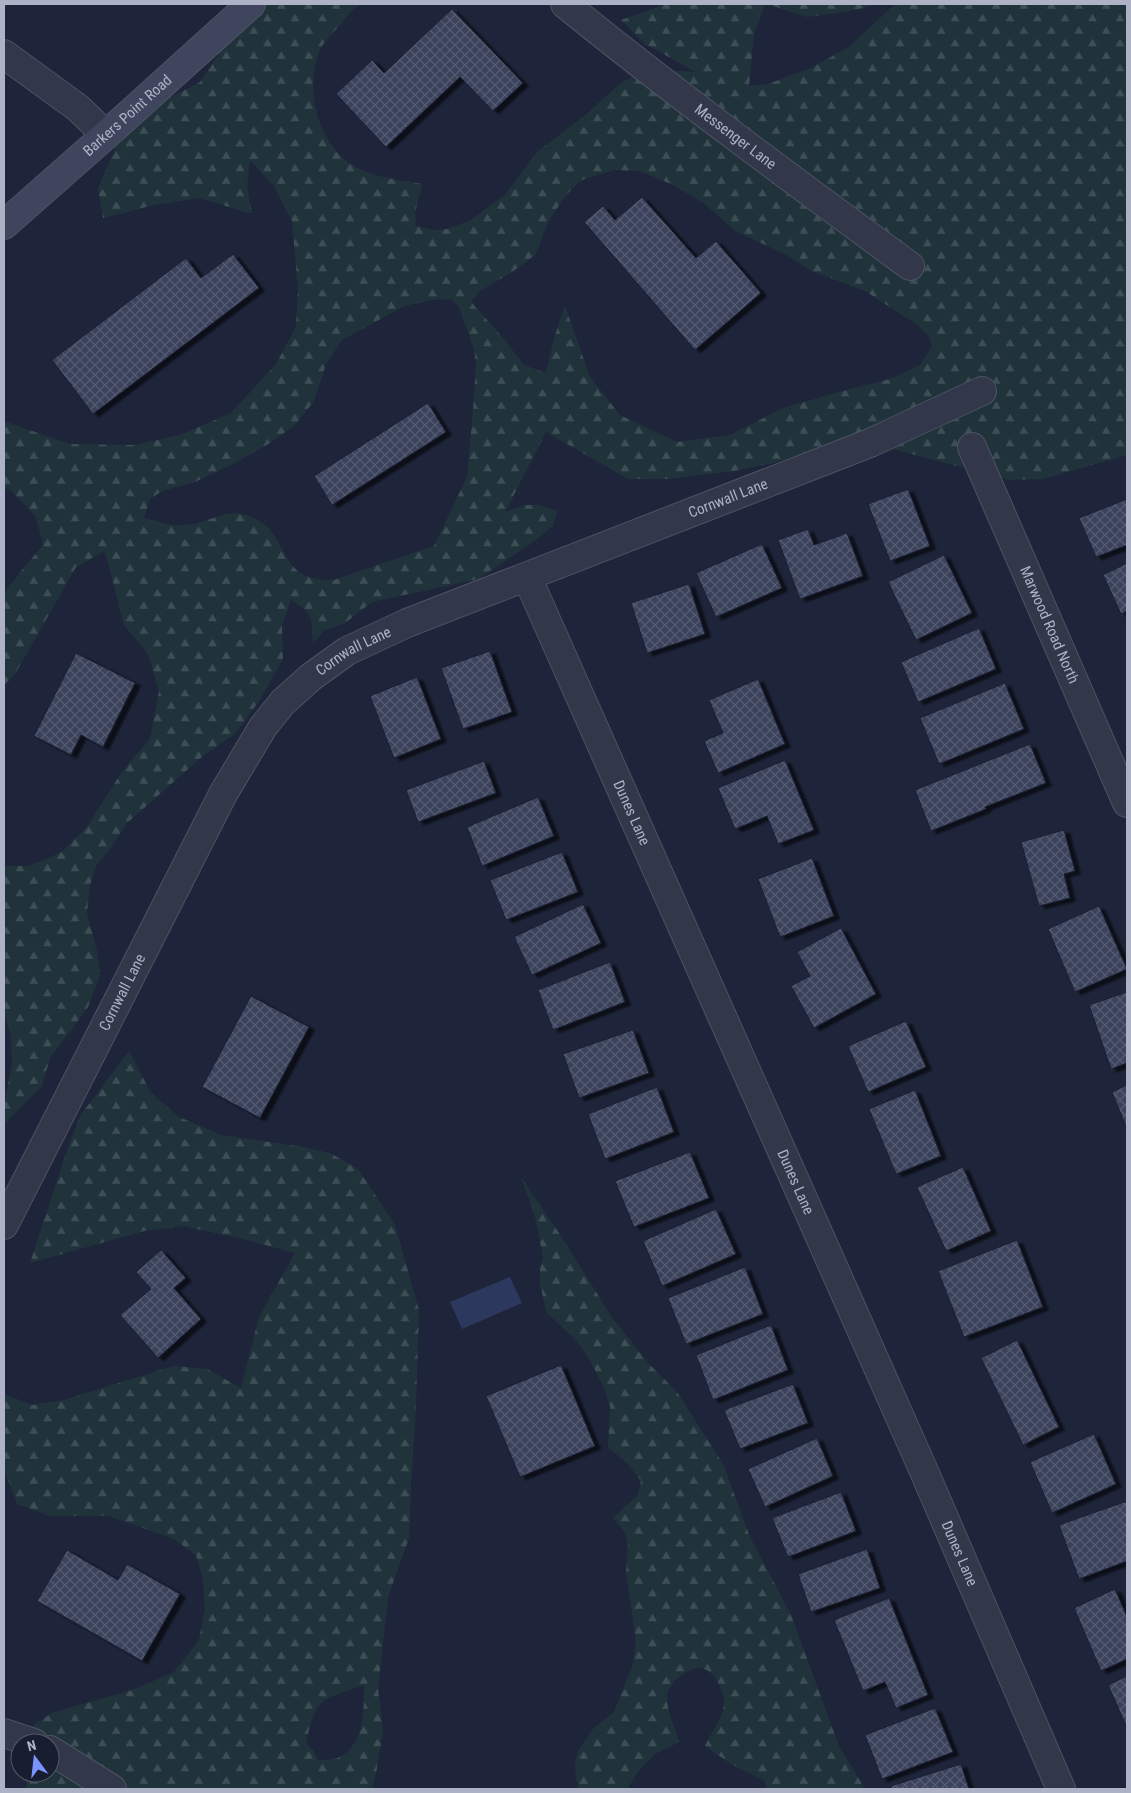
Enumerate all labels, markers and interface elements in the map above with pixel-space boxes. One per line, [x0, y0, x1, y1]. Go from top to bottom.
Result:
street label: Barkers Point Road [79, 71, 175, 160]
street label: Messenger Lane [691, 100, 780, 173]
street label: Cornwall Lane [686, 475, 770, 522]
street label: Marwood Road North [1016, 564, 1083, 686]
street label: Cornwall Lane [312, 623, 394, 680]
street label: Dunes Lane [609, 778, 654, 848]
street label: Cornwall Lane [95, 951, 149, 1034]
street label: Dunes Lane [773, 1147, 818, 1217]
street label: Dunes Lane [938, 1518, 981, 1589]
north arrow [10, 1733, 60, 1783]
text: N [25, 1737, 38, 1754]

